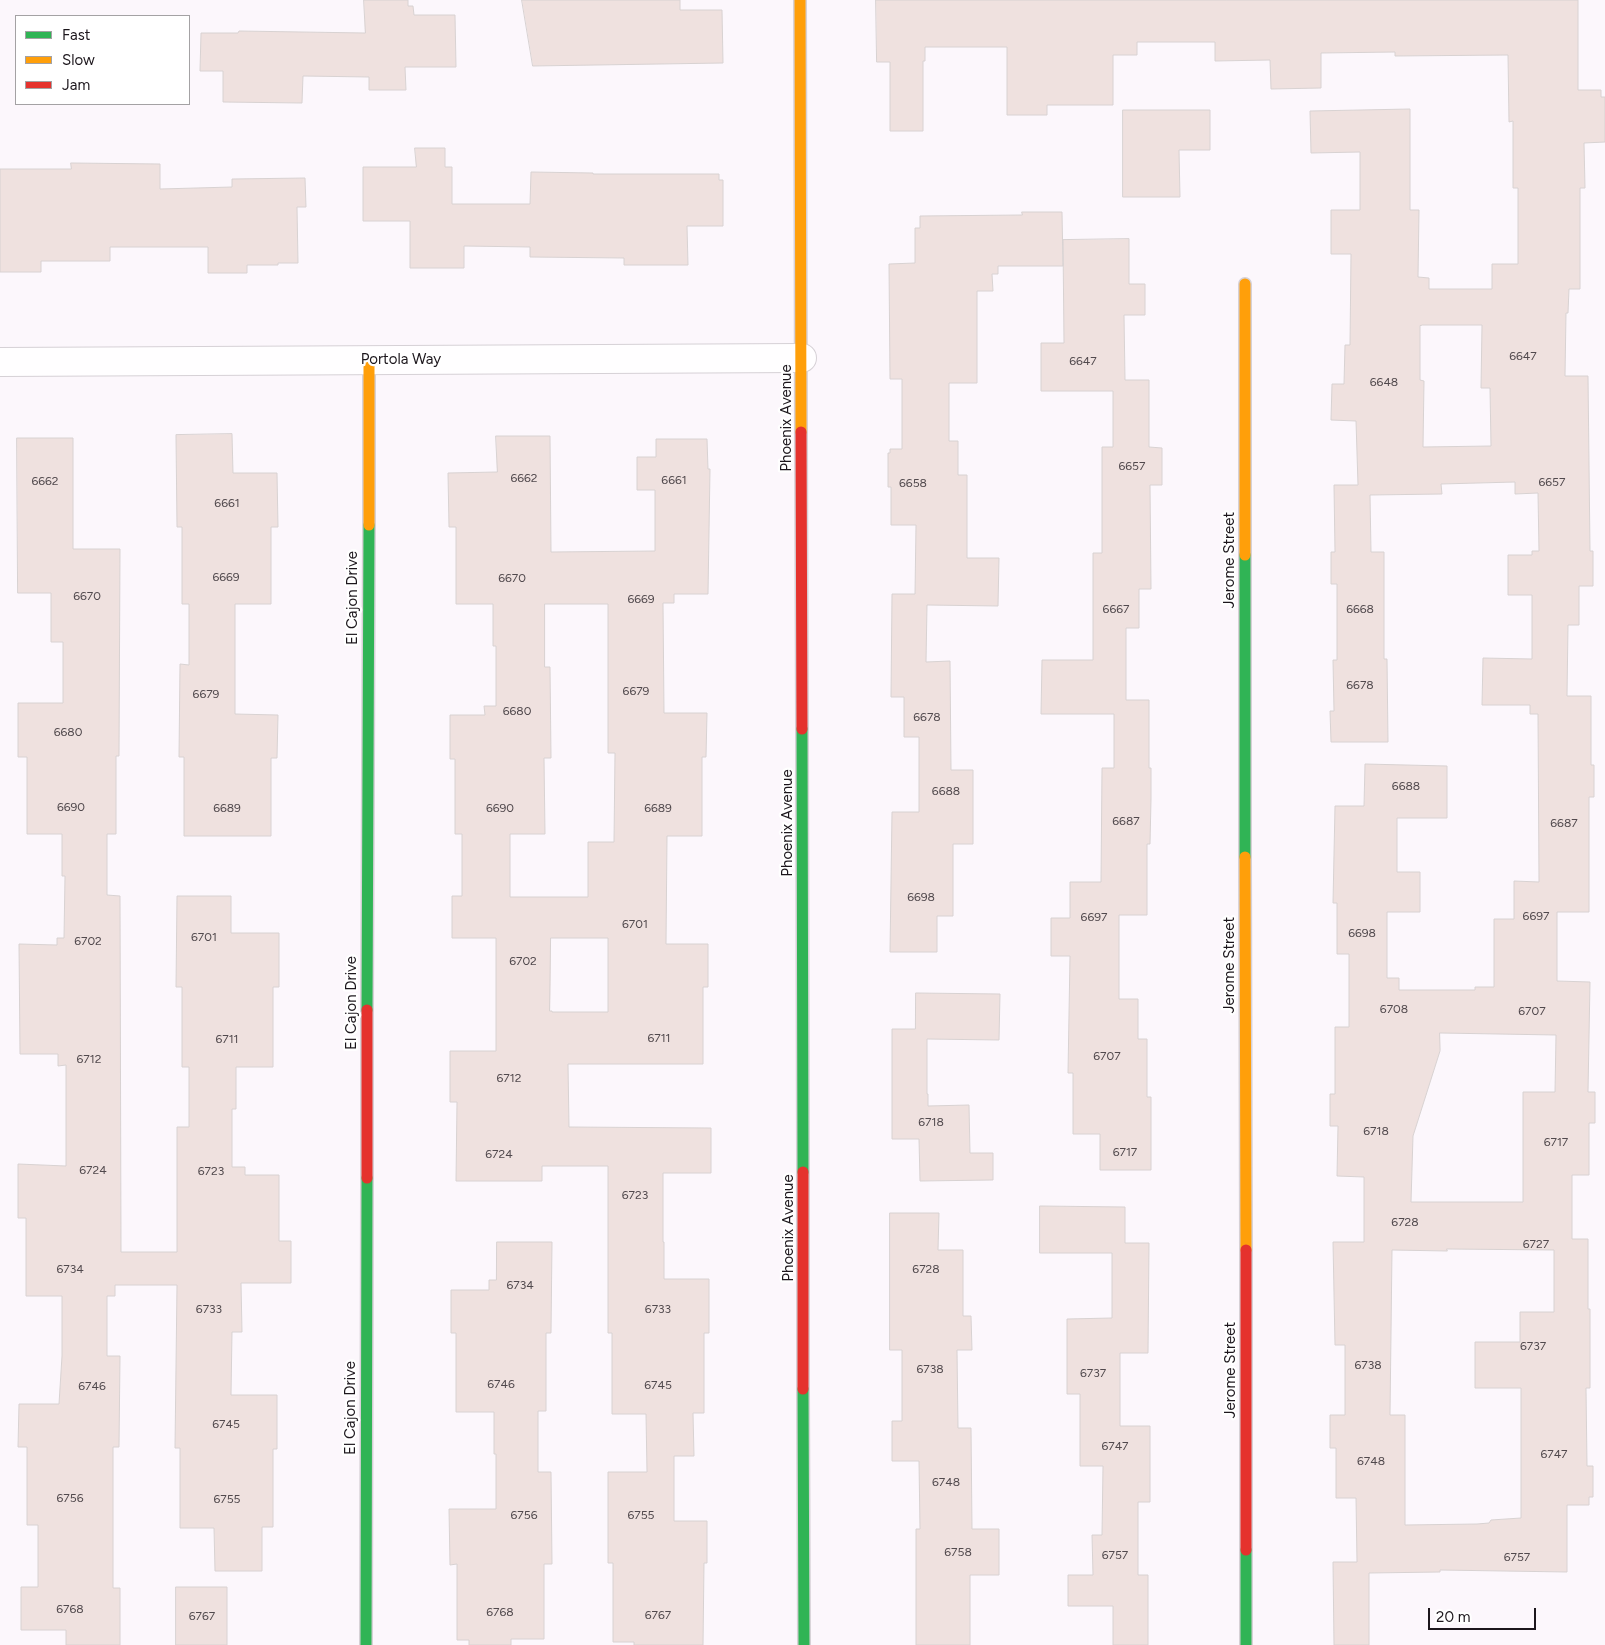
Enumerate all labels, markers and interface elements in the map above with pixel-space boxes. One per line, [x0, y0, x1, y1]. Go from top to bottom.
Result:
legend [15, 15, 190, 105]
text: Fast [62, 26, 90, 44]
text: Slow [62, 51, 95, 69]
text: Jam [62, 76, 90, 94]
house number: 6647 [1509, 349, 1537, 363]
street label: Portola Way [361, 351, 441, 369]
house number: 6647 [1069, 354, 1097, 368]
street label: Phoenix Avenue [778, 364, 796, 472]
house number: 6648 [1370, 375, 1398, 389]
house number: 6657 [1119, 459, 1145, 473]
house number: 6662 [510, 471, 538, 485]
house number: 6661 [661, 473, 687, 487]
house number: 6662 [31, 474, 59, 488]
house number: 6657 [1539, 475, 1565, 489]
house number: 6658 [899, 476, 927, 490]
house number: 6661 [214, 496, 240, 510]
street label: Jerome Street [1221, 512, 1239, 608]
street label: El Cajon Drive [344, 551, 362, 645]
house number: 6669 [212, 570, 240, 584]
house number: 6670 [498, 571, 526, 585]
house number: 6670 [73, 589, 101, 603]
house number: 6669 [627, 592, 655, 606]
house number: 6667 [1103, 602, 1129, 616]
house number: 6668 [1346, 602, 1374, 616]
house number: 6678 [1346, 678, 1374, 692]
house number: 6679 [623, 684, 649, 698]
house number: 6679 [193, 687, 219, 701]
house number: 6680 [503, 704, 531, 718]
house number: 6678 [913, 710, 941, 724]
house number: 6680 [54, 725, 82, 739]
street label: Phoenix Avenue [779, 769, 797, 877]
house number: 6688 [1392, 779, 1420, 793]
house number: 6688 [932, 784, 960, 798]
house number: 6690 [57, 800, 85, 814]
house number: 6689 [213, 801, 241, 815]
house number: 6690 [486, 801, 514, 815]
house number: 6689 [644, 801, 672, 815]
house number: 6687 [1112, 814, 1140, 828]
house number: 6687 [1550, 816, 1578, 830]
house number: 6698 [907, 890, 935, 904]
house number: 6697 [1523, 909, 1549, 923]
house number: 6697 [1081, 910, 1107, 924]
house number: 6701 [622, 917, 648, 931]
street label: Jerome Street [1221, 917, 1239, 1013]
house number: 6698 [1348, 926, 1376, 940]
house number: 6701 [191, 930, 217, 944]
house number: 6702 [74, 934, 102, 948]
house number: 6702 [509, 954, 537, 968]
street label: El Cajon Drive [343, 956, 361, 1050]
house number: 6708 [1380, 1002, 1408, 1016]
house number: 6707 [1518, 1004, 1546, 1018]
house number: 6711 [647, 1031, 671, 1045]
house number: 6711 [215, 1032, 239, 1046]
house number: 6707 [1093, 1049, 1121, 1063]
house number: 6712 [77, 1052, 101, 1066]
house number: 6712 [497, 1071, 521, 1085]
house number: 6718 [918, 1115, 944, 1129]
house number: 6718 [1363, 1124, 1389, 1138]
house number: 6717 [1544, 1135, 1568, 1149]
house number: 6717 [1113, 1145, 1137, 1159]
house number: 6724 [485, 1147, 513, 1161]
house number: 6724 [79, 1163, 107, 1177]
house number: 6723 [198, 1164, 224, 1178]
street label: Phoenix Avenue [780, 1174, 798, 1282]
house number: 6723 [622, 1188, 648, 1202]
house number: 6728 [1391, 1215, 1419, 1229]
house number: 6727 [1523, 1237, 1549, 1251]
house number: 6734 [56, 1262, 84, 1276]
house number: 6728 [912, 1262, 940, 1276]
house number: 6734 [506, 1278, 534, 1292]
house number: 6733 [196, 1302, 222, 1316]
house number: 6733 [645, 1302, 671, 1316]
street label: Jerome Street [1222, 1322, 1240, 1418]
house number: 6737 [1520, 1339, 1546, 1353]
house number: 6738 [1354, 1358, 1382, 1372]
street label: El Cajon Drive [342, 1361, 360, 1455]
house number: 6738 [916, 1362, 944, 1376]
house number: 6737 [1080, 1366, 1106, 1380]
house number: 6746 [487, 1377, 515, 1391]
house number: 6745 [644, 1378, 672, 1392]
house number: 6746 [78, 1379, 106, 1393]
house number: 6745 [212, 1417, 240, 1431]
house number: 6747 [1101, 1439, 1129, 1453]
house number: 6747 [1540, 1447, 1568, 1461]
house number: 6748 [1357, 1454, 1385, 1468]
house number: 6748 [932, 1475, 960, 1489]
house number: 6756 [57, 1491, 83, 1505]
house number: 6755 [213, 1492, 241, 1506]
house number: 6756 [511, 1508, 537, 1522]
house number: 6755 [627, 1508, 655, 1522]
house number: 6758 [944, 1545, 972, 1559]
house number: 6757 [1102, 1548, 1128, 1562]
house number: 6757 [1504, 1550, 1530, 1564]
scale bar [1430, 1598, 1538, 1630]
house number: 6768 [56, 1602, 84, 1616]
house number: 6768 [486, 1605, 514, 1619]
house number: 6767 [645, 1608, 671, 1622]
text: 20 m [1436, 1608, 1470, 1626]
house number: 6767 [189, 1609, 215, 1623]

